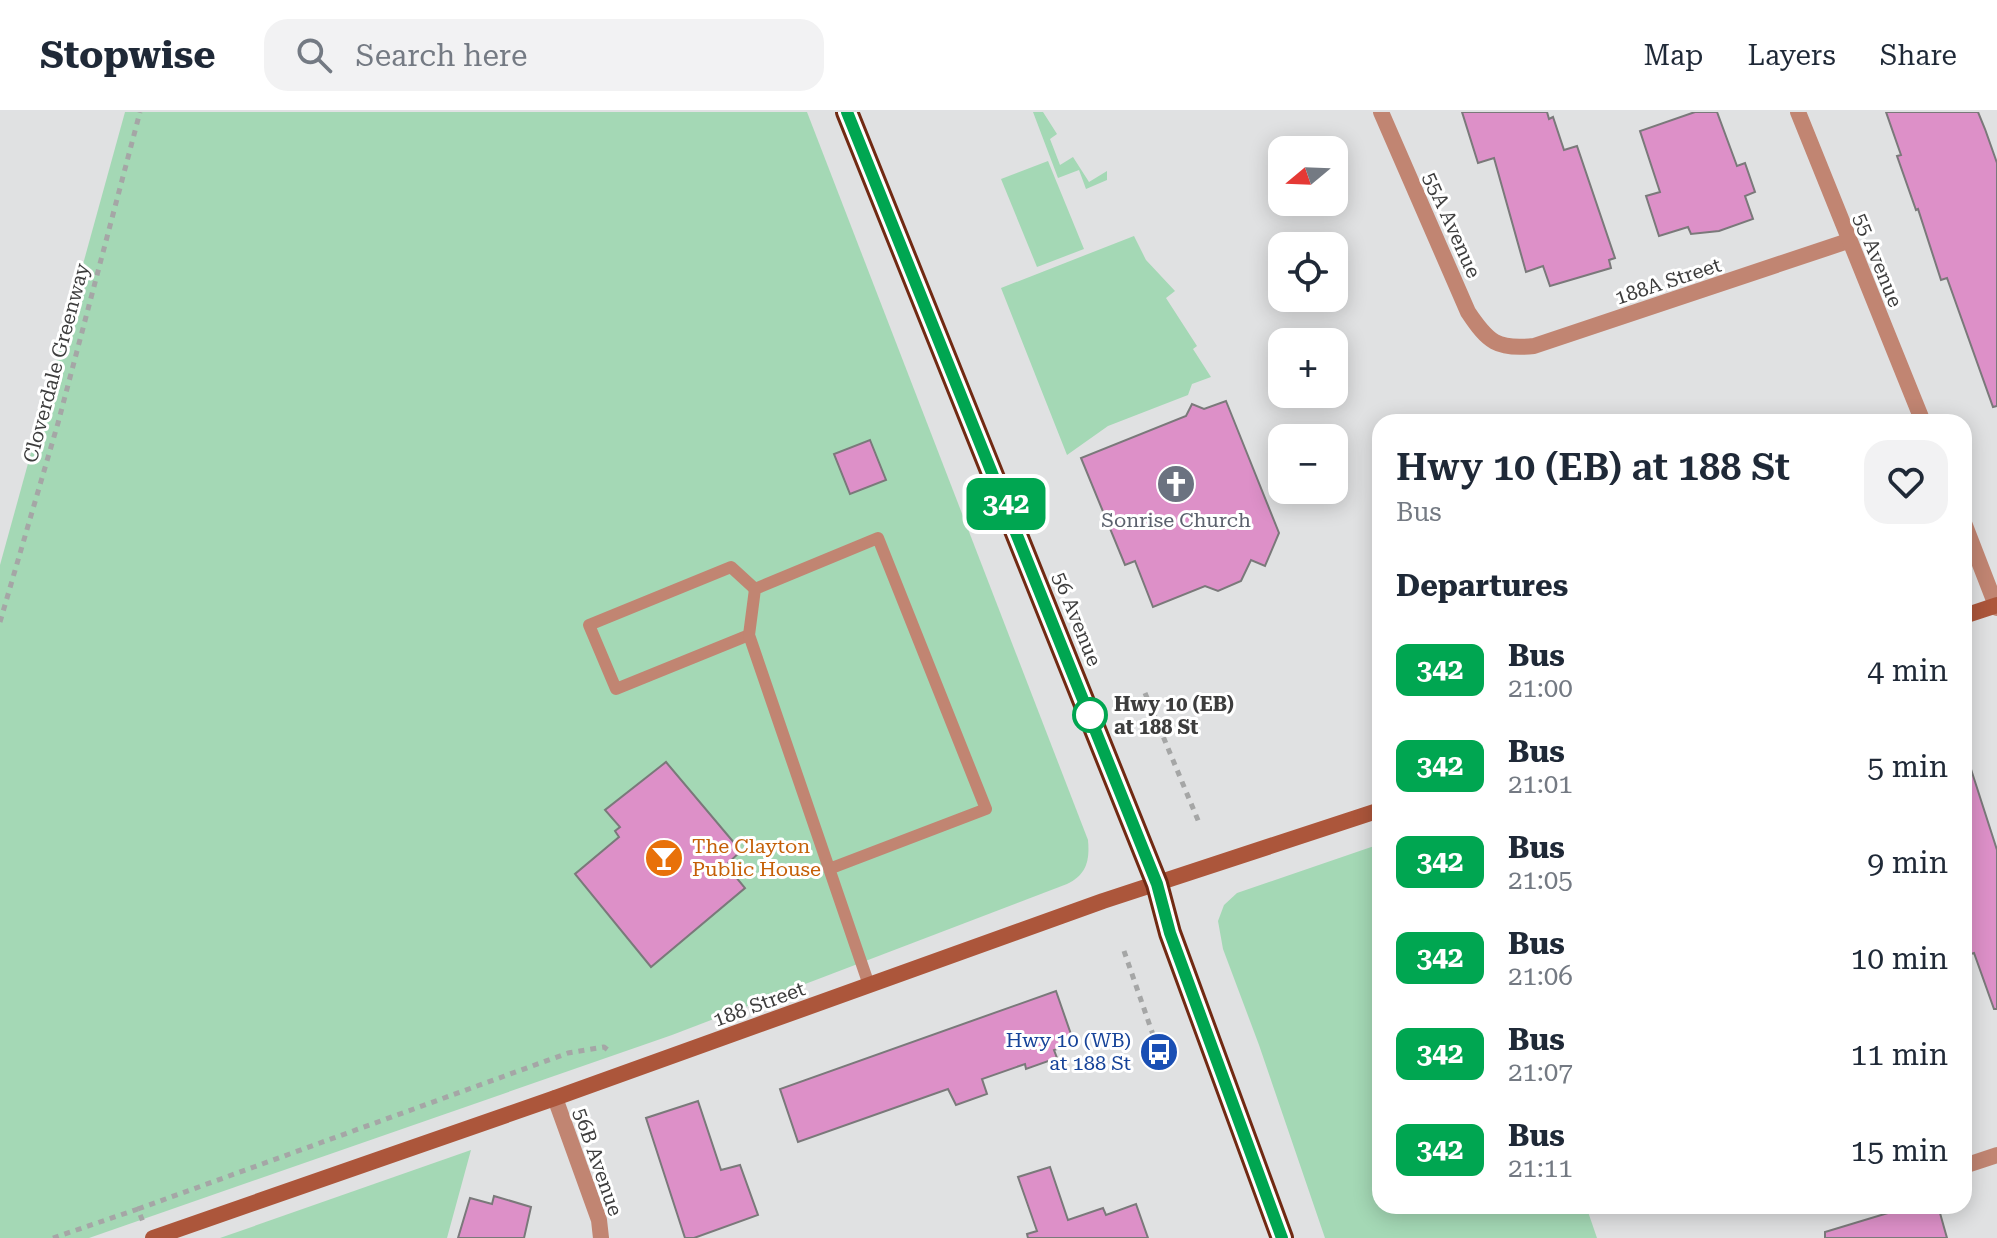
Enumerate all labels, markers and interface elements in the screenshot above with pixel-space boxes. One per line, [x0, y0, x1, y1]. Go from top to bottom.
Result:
search box [264, 19, 824, 91]
text: Stopwise [40, 33, 216, 77]
icon: search [292, 33, 336, 77]
text: Search here [356, 38, 527, 73]
text: Map [1644, 39, 1703, 72]
text: Layers [1747, 39, 1836, 72]
text: Share [1880, 39, 1957, 72]
north arrow [1268, 136, 1348, 216]
map controls [1268, 136, 1348, 504]
street label: 55A Avenue [1418, 168, 1486, 282]
street label: 55 Avenue [1848, 210, 1908, 310]
button: locate [1268, 232, 1348, 312]
street label: 188A Street [1612, 252, 1725, 309]
street label: Cloverdale Greenway [18, 261, 94, 465]
button: + [1268, 328, 1348, 408]
button: − [1268, 424, 1348, 504]
button: heart [1864, 440, 1948, 524]
text: Hwy 10 (EB) at 188 St [1396, 445, 1790, 489]
church icon: Sonrise Church [1155, 463, 1197, 505]
line badge: 342 [960, 478, 1052, 530]
text: 342 [982, 487, 1030, 520]
text: Bus [1396, 497, 1442, 527]
place label: Sonrise Church [1101, 508, 1251, 532]
text: Departures [1396, 568, 1568, 603]
street label: 56 Avenue [1047, 569, 1107, 669]
text: Bus [1508, 638, 1565, 673]
text: 342 [1416, 653, 1464, 686]
text: 4 min [1867, 653, 1948, 688]
text: 21:00 [1508, 673, 1573, 703]
place label: Hwy 10 (EB) at 188 St [1114, 692, 1234, 739]
marker: Hwy 10 (EB) at 188 St [1073, 698, 1107, 732]
text: Bus [1508, 734, 1565, 769]
text: 342 [1416, 749, 1464, 782]
text: 5 min [1867, 749, 1948, 784]
text: 21:01 [1508, 769, 1573, 799]
text: Bus [1508, 830, 1565, 865]
place label: The Clayton Public House [692, 834, 821, 881]
bar icon: The Clayton Public House [643, 837, 685, 879]
text: 342 [1416, 845, 1464, 878]
text: 9 min [1867, 845, 1948, 880]
text: 21:05 [1508, 865, 1573, 895]
text: Bus [1508, 926, 1565, 961]
text: 342 [1416, 941, 1464, 974]
text: 10 min [1851, 941, 1948, 976]
text: 21:06 [1508, 961, 1573, 991]
street label: 188 Street [710, 976, 809, 1032]
text: Bus [1508, 1022, 1565, 1057]
place label: Hwy 10 (WB) at 188 St [1006, 1028, 1132, 1075]
bus stop icon: Hwy 10 (WB) at 188 St [1138, 1031, 1180, 1073]
text: 342 [1416, 1037, 1464, 1070]
text: 11 min [1851, 1037, 1948, 1072]
text: 21:07 [1508, 1057, 1573, 1087]
street label: 56B Avenue [568, 1105, 628, 1219]
text: Bus [1508, 1118, 1565, 1153]
text: 342 [1416, 1133, 1464, 1166]
text: 15 min [1851, 1133, 1948, 1168]
text: 21:11 [1508, 1153, 1573, 1183]

